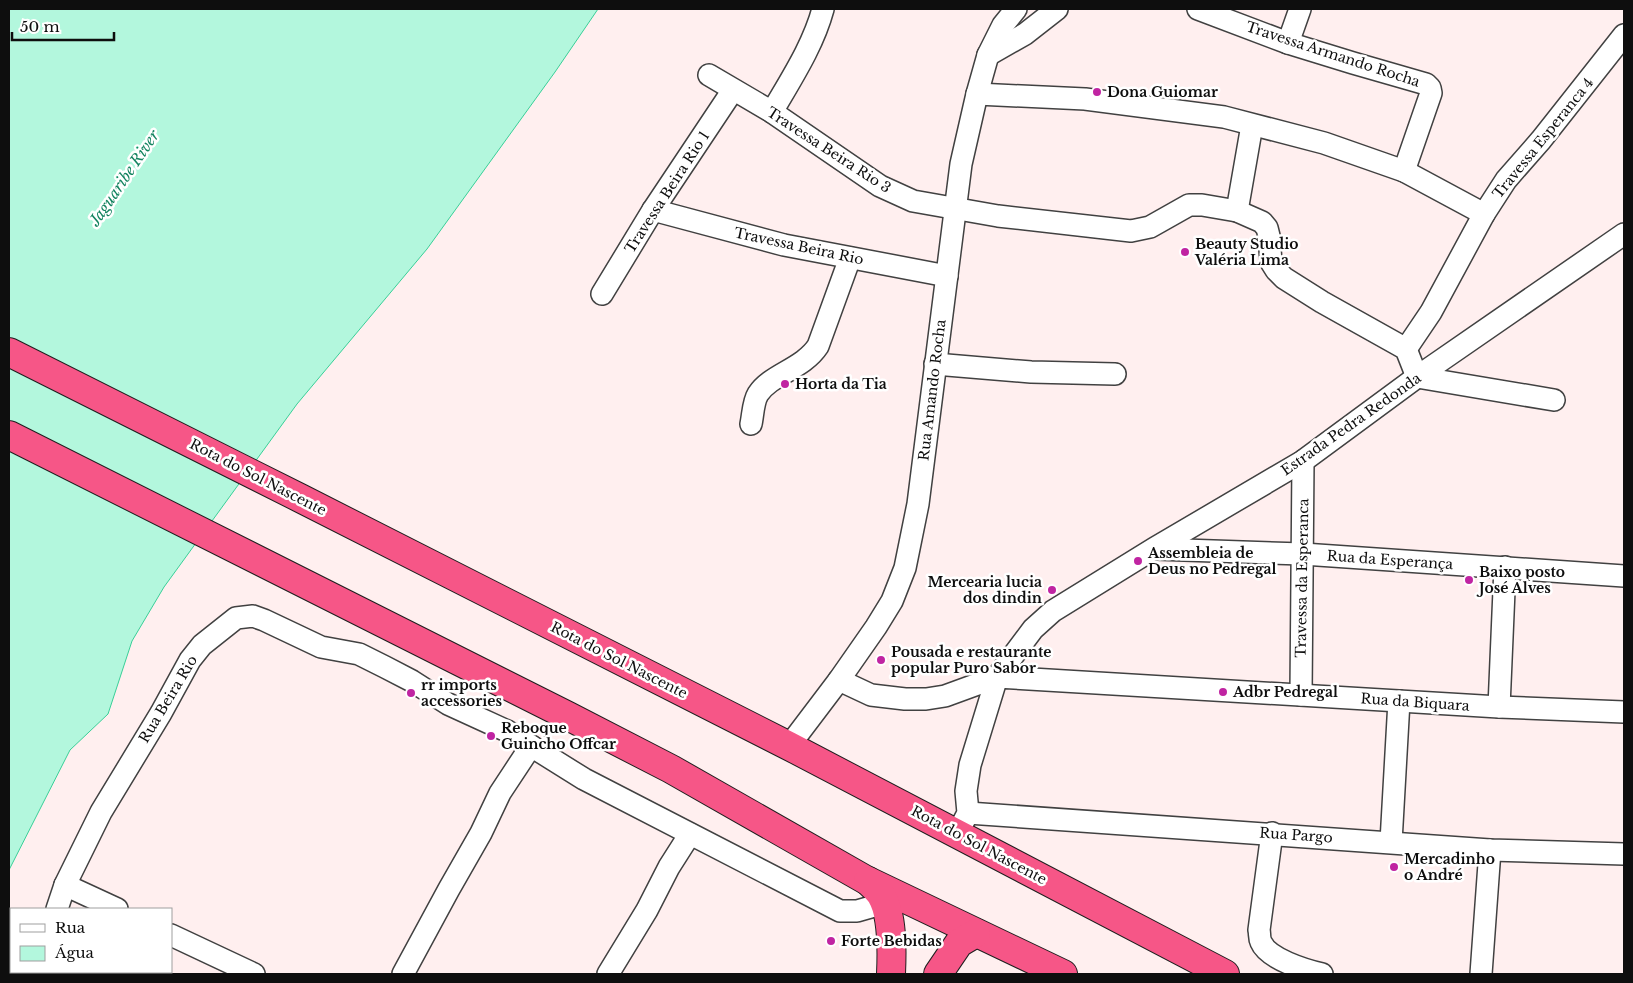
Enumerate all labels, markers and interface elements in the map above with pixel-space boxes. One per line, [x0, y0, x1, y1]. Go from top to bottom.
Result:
scale bar [12, 10, 115, 42]
text: 50 m [20, 17, 60, 36]
street label: Travessa Armando Rocha [1244, 17, 1423, 91]
street label: Travessa Esperanca 4 [1489, 74, 1597, 202]
place label: Dona Guiomar [1107, 83, 1218, 101]
marker: Dona Guiomar [1091, 86, 1103, 98]
street label: Travessa Beira Rio 3 [764, 103, 894, 197]
water label: Jaguaribe River [84, 126, 164, 230]
street label: Travessa Beira Rio 1 [621, 128, 713, 256]
street label: Travessa Beira Rio [733, 223, 865, 269]
place label: Beauty Studio Valéria Lima [1194, 235, 1299, 269]
marker: Beauty Studio Valéria Lima [1179, 246, 1191, 258]
street label: Rua Amando Rocha [914, 318, 950, 462]
street label: Estrada Pedra Redonda [1278, 369, 1425, 479]
place label: Horta da Tia [795, 375, 887, 393]
marker: Horta da Tia [779, 378, 791, 390]
street label: Rota do Sol Nascente [187, 435, 329, 519]
street label: Travessa da Esperanca [1292, 498, 1312, 658]
place label: Assembleia de Deus no Pedregal [1147, 544, 1277, 578]
street label: Rua da Esperança [1326, 547, 1454, 573]
marker: Assembleia de Deus no Pedregal [1132, 555, 1144, 567]
place label: Baixo posto José Alves [1476, 563, 1565, 597]
place label: Mercearia lucia dos dindin [927, 573, 1042, 607]
marker: Baixo posto José Alves [1463, 574, 1475, 586]
marker: Mercearia lucia dos dindin [1046, 584, 1058, 596]
street label: Rota do Sol Nascente [548, 618, 690, 702]
place label: Pousada e restaurante popular Puro Sabor [891, 643, 1051, 677]
street label: Rua Beira Rio [135, 652, 201, 746]
marker: Pousada e restaurante popular Puro Sabor [875, 654, 887, 666]
place label: rr imports accessories [421, 676, 503, 710]
place label: Adbr Pedregal [1232, 683, 1338, 701]
marker: Adbr Pedregal [1217, 686, 1229, 698]
marker: rr imports accessories [405, 687, 417, 699]
street label: Rua da Biquara [1360, 689, 1470, 715]
place label: Reboque Guincho Offcar [501, 719, 616, 753]
marker: Reboque Guincho Offcar [485, 730, 497, 742]
street label: Rota do Sol Nascente [908, 802, 1050, 888]
street label: Rua Pargo [1259, 823, 1333, 847]
place label: Mercadinho o André [1404, 850, 1495, 884]
marker: Mercadinho o André [1388, 861, 1400, 873]
legend [10, 908, 172, 973]
text: Rua [55, 918, 86, 937]
place label: Forte Bebidas [841, 932, 942, 950]
marker: Forte Bebidas [825, 935, 837, 947]
text: Água [54, 943, 95, 962]

